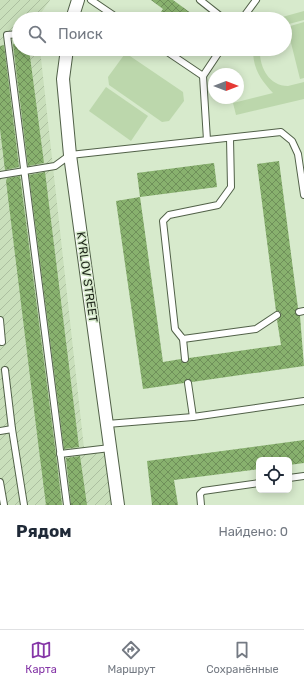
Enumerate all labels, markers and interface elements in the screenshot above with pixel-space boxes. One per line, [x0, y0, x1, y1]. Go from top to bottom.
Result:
search box [12, 12, 292, 56]
icon: search [26, 23, 48, 45]
text: Поиск [58, 25, 103, 43]
north arrow [208, 68, 244, 104]
street label: KYRLOV STREET [74, 231, 100, 323]
map controls [256, 457, 292, 493]
button: locate [256, 457, 292, 493]
text: Рядом [16, 521, 72, 541]
text: Найдено: 0 [218, 524, 288, 539]
tab: Карта [25, 639, 57, 676]
tab: Маршрут [107, 639, 155, 676]
tab: Сохранённые [206, 639, 279, 676]

